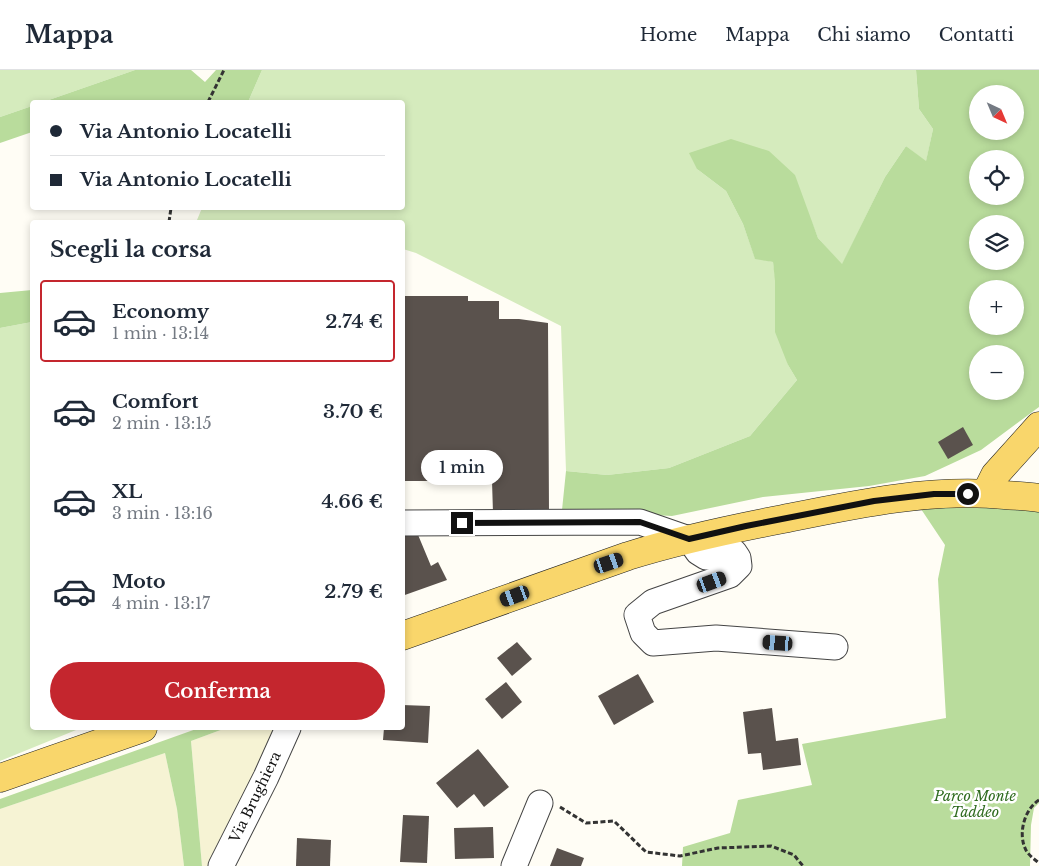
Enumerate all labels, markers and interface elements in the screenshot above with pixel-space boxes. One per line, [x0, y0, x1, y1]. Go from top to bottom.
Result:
text: Mappa [25, 20, 114, 49]
text: Home [640, 24, 697, 46]
text: Mappa [725, 24, 789, 46]
text: Chi siamo [817, 24, 911, 46]
text: Contatti [939, 24, 1014, 46]
north arrow [969, 85, 1024, 140]
map controls [969, 85, 1024, 400]
text: Via Antonio Locatelli [80, 120, 292, 143]
button: locate [969, 150, 1024, 205]
text: Via Antonio Locatelli [80, 168, 292, 191]
button: layers [969, 215, 1024, 270]
text: Scegli la corsa [50, 236, 212, 263]
button: + [969, 280, 1024, 335]
icon: car [52, 299, 97, 344]
text: Economy [112, 300, 209, 323]
text: 2.74 € [325, 310, 383, 333]
text: 1 min · 13:14 [112, 323, 209, 343]
button: − [969, 345, 1024, 400]
icon: car [52, 389, 97, 434]
text: Comfort [112, 390, 199, 413]
text: 3.70 € [323, 400, 383, 423]
text: 2 min · 13:15 [112, 413, 212, 433]
callout: 1 min [421, 450, 503, 486]
text: 1 min [439, 457, 485, 477]
icon: car [52, 479, 97, 524]
text: XL [112, 480, 142, 503]
route start [957, 483, 979, 505]
text: 4.66 € [321, 490, 383, 513]
text: 3 min · 13:16 [112, 503, 213, 523]
route end [451, 512, 473, 534]
car [592, 551, 625, 575]
icon: car [52, 569, 97, 614]
text: Moto [112, 570, 166, 593]
car [695, 570, 728, 594]
text: 2.79 € [324, 580, 383, 603]
car [498, 584, 531, 608]
text: 4 min · 13:17 [112, 593, 210, 613]
car [762, 634, 793, 652]
button: Conferma [50, 662, 385, 720]
street label: Via Brughiera [225, 748, 285, 846]
park label: Parco Monte Taddeo [933, 787, 1017, 821]

